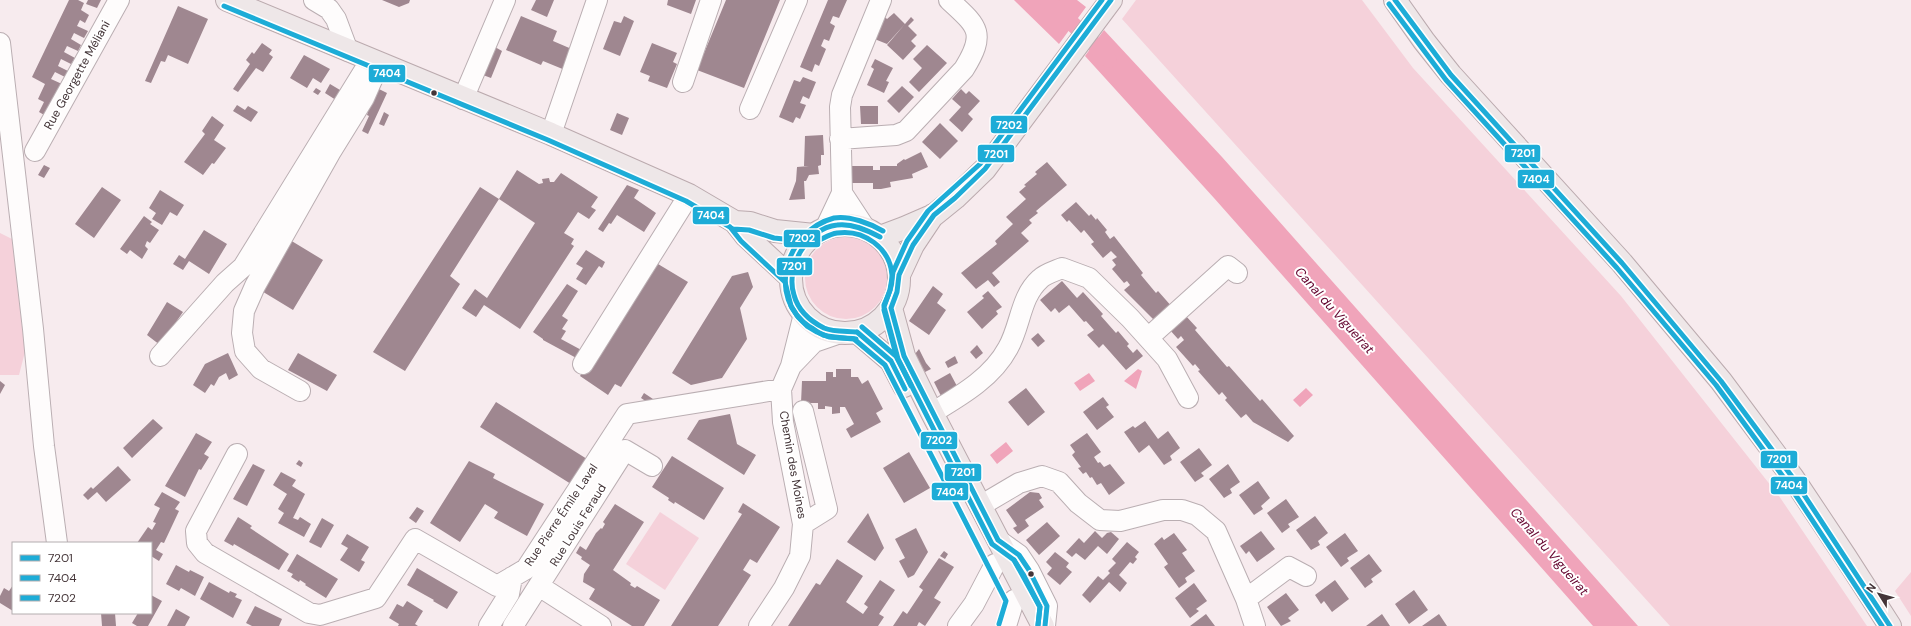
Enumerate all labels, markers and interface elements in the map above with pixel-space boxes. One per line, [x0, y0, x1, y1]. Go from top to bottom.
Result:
street label: Rue Georgette Méliani [40, 17, 114, 132]
line badge: 7404 [368, 64, 406, 83]
text: 7404 [373, 66, 401, 80]
unlabelled marker [429, 88, 439, 98]
line badge: 7202 [990, 115, 1028, 134]
text: 7202 [996, 118, 1022, 132]
line badge: 7201 [977, 144, 1015, 163]
line badge: 7201 [1504, 144, 1541, 163]
text: 7201 [1511, 146, 1535, 160]
text: 7201 [984, 147, 1008, 161]
line badge: 7404 [1517, 169, 1555, 189]
text: 7404 [1522, 172, 1550, 186]
line badge: 7404 [692, 206, 730, 225]
text: 7404 [697, 208, 725, 222]
line badge: 7202 [783, 229, 821, 248]
text: 7202 [789, 231, 815, 245]
line badge: 7201 [776, 257, 813, 276]
text: 7201 [782, 259, 806, 273]
water label: Canal du Vigueirat [1291, 263, 1379, 358]
street label: Chemin des Moines [776, 410, 810, 520]
line badge: 7202 [920, 431, 958, 450]
text: 7202 [926, 433, 952, 447]
line badge: 7201 [1760, 450, 1798, 469]
text: 7201 [1767, 452, 1791, 466]
street label: Rue Pierre Émile Laval [521, 461, 601, 569]
line badge: 7201 [944, 463, 982, 482]
text: 7201 [951, 465, 975, 479]
line badge: 7404 [1770, 476, 1808, 495]
text: 7404 [1775, 478, 1803, 492]
street label: Rue Louis Feraud [546, 481, 610, 569]
line badge: 7404 [931, 482, 969, 501]
text: 7404 [936, 485, 964, 499]
water label: Canal du Vigueirat [1507, 504, 1593, 600]
legend [12, 542, 152, 614]
text: 7201 [48, 550, 73, 566]
unlabelled marker [1026, 569, 1036, 579]
text: 7404 [48, 570, 76, 586]
north arrow [1859, 574, 1899, 614]
text: N [1863, 581, 1879, 595]
text: 7202 [48, 590, 76, 606]

